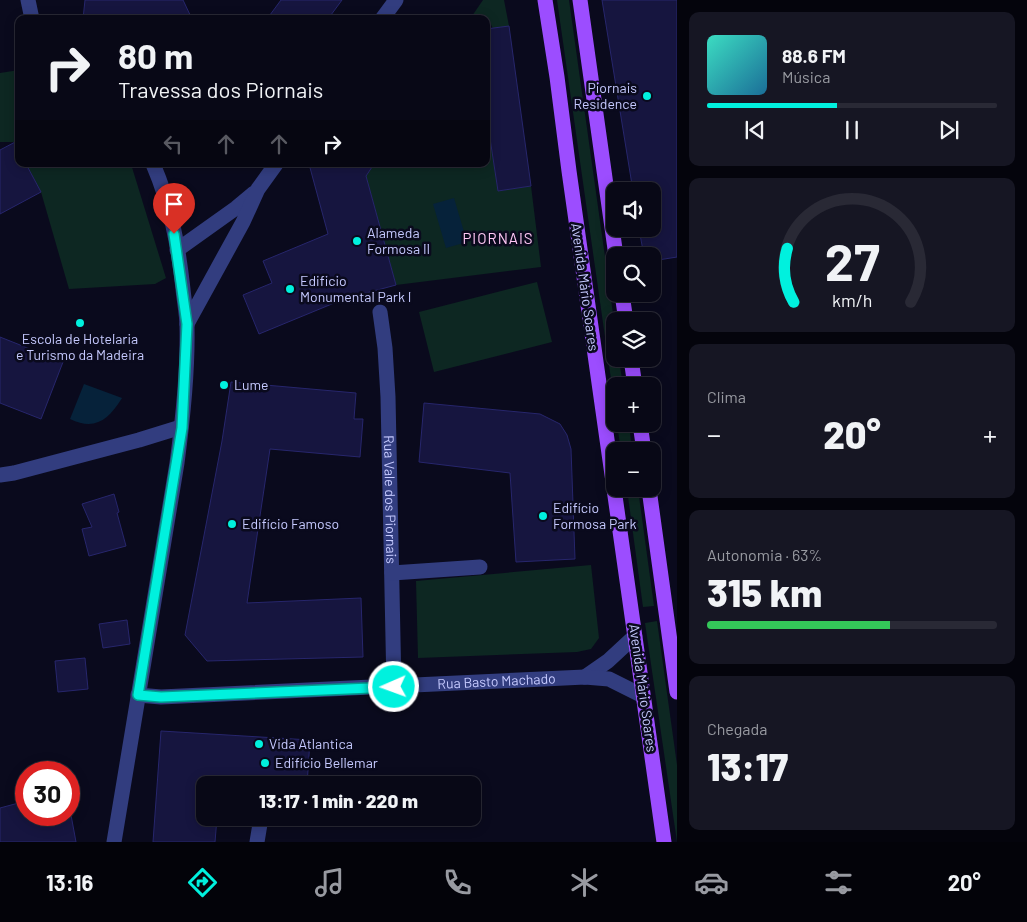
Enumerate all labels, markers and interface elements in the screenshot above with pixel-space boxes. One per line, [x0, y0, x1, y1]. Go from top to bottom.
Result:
text: 80 m [118, 34, 193, 76]
icon: right [35, 35, 100, 100]
text: 88.6 FM [782, 44, 846, 67]
text: Música [782, 67, 830, 86]
text: Travessa dos Piornais [118, 76, 323, 102]
place label: Piornais Residence [574, 79, 637, 112]
marker: Piornais Residence [641, 90, 653, 102]
icon: previous [741, 116, 769, 144]
icon: pause [838, 116, 866, 144]
icon: next [935, 116, 963, 144]
icon: left [159, 130, 187, 158]
icon: ahead [212, 130, 240, 158]
icon: ahead [265, 130, 293, 158]
icon: right [318, 130, 346, 158]
map controls [606, 182, 661, 497]
button: sound [606, 182, 661, 237]
pin [153, 183, 195, 234]
icon: arrive [160, 190, 188, 218]
street label: Avenida Mário Soares [568, 222, 603, 352]
place label: Alameda Formosa II [367, 224, 430, 257]
district label: PIORNAIS [462, 229, 534, 247]
text: 27 [825, 229, 880, 291]
marker: Alameda Formosa II [351, 235, 363, 247]
button: search [606, 247, 661, 302]
place label: Edificio Monumental Park I [300, 272, 411, 305]
marker: Edificio Monumental Park I [284, 283, 296, 295]
text: km/h [832, 289, 872, 311]
button: layers [606, 312, 661, 367]
marker: Escola de Hotelaria e Turismo da Madeira [74, 317, 86, 329]
place label: Escola de Hotelaria e Turismo da Madeira [16, 330, 144, 363]
place label: Lume [234, 376, 268, 393]
button: + [606, 377, 661, 432]
marker: Lume [218, 379, 230, 391]
text: Clima [707, 387, 746, 406]
text: 20° [823, 411, 881, 457]
text: − [707, 417, 721, 451]
text: + [983, 417, 997, 451]
street label: Rua Vale dos Piornais [381, 435, 400, 564]
button: − [606, 442, 661, 497]
place label: Edifício Formosa Park [553, 499, 636, 532]
marker: Edifício Formosa Park [537, 510, 549, 522]
place label: Edifício Famoso [242, 515, 339, 532]
marker: Edifício Famoso [226, 518, 238, 530]
text: Autonomia · 63% [707, 545, 822, 564]
text: 315 km [707, 569, 822, 615]
street label: Avenida Mário Soares [626, 623, 661, 753]
position arrow [367, 660, 419, 712]
street label: Rua Basto Machado [437, 669, 556, 692]
text: Chegada [707, 719, 767, 738]
place label: Vida Atlantica [269, 735, 353, 752]
marker: Vida Atlantica [253, 738, 265, 750]
text: 13:17 [707, 743, 788, 789]
place label: Edifício Bellemar [275, 754, 378, 771]
marker: Edifício Bellemar [259, 757, 271, 769]
speed limit sign: 30 [15, 761, 80, 826]
text: 13:17 · 1 min · 220 m [259, 789, 418, 812]
icon: directions [185, 865, 220, 900]
icon: music [312, 865, 347, 900]
icon: phone [440, 865, 475, 900]
icon: climate [567, 865, 602, 900]
icon: car [694, 865, 729, 900]
icon: filters [821, 865, 856, 900]
text: 13:16 [46, 869, 93, 895]
text: 20° [948, 869, 981, 895]

